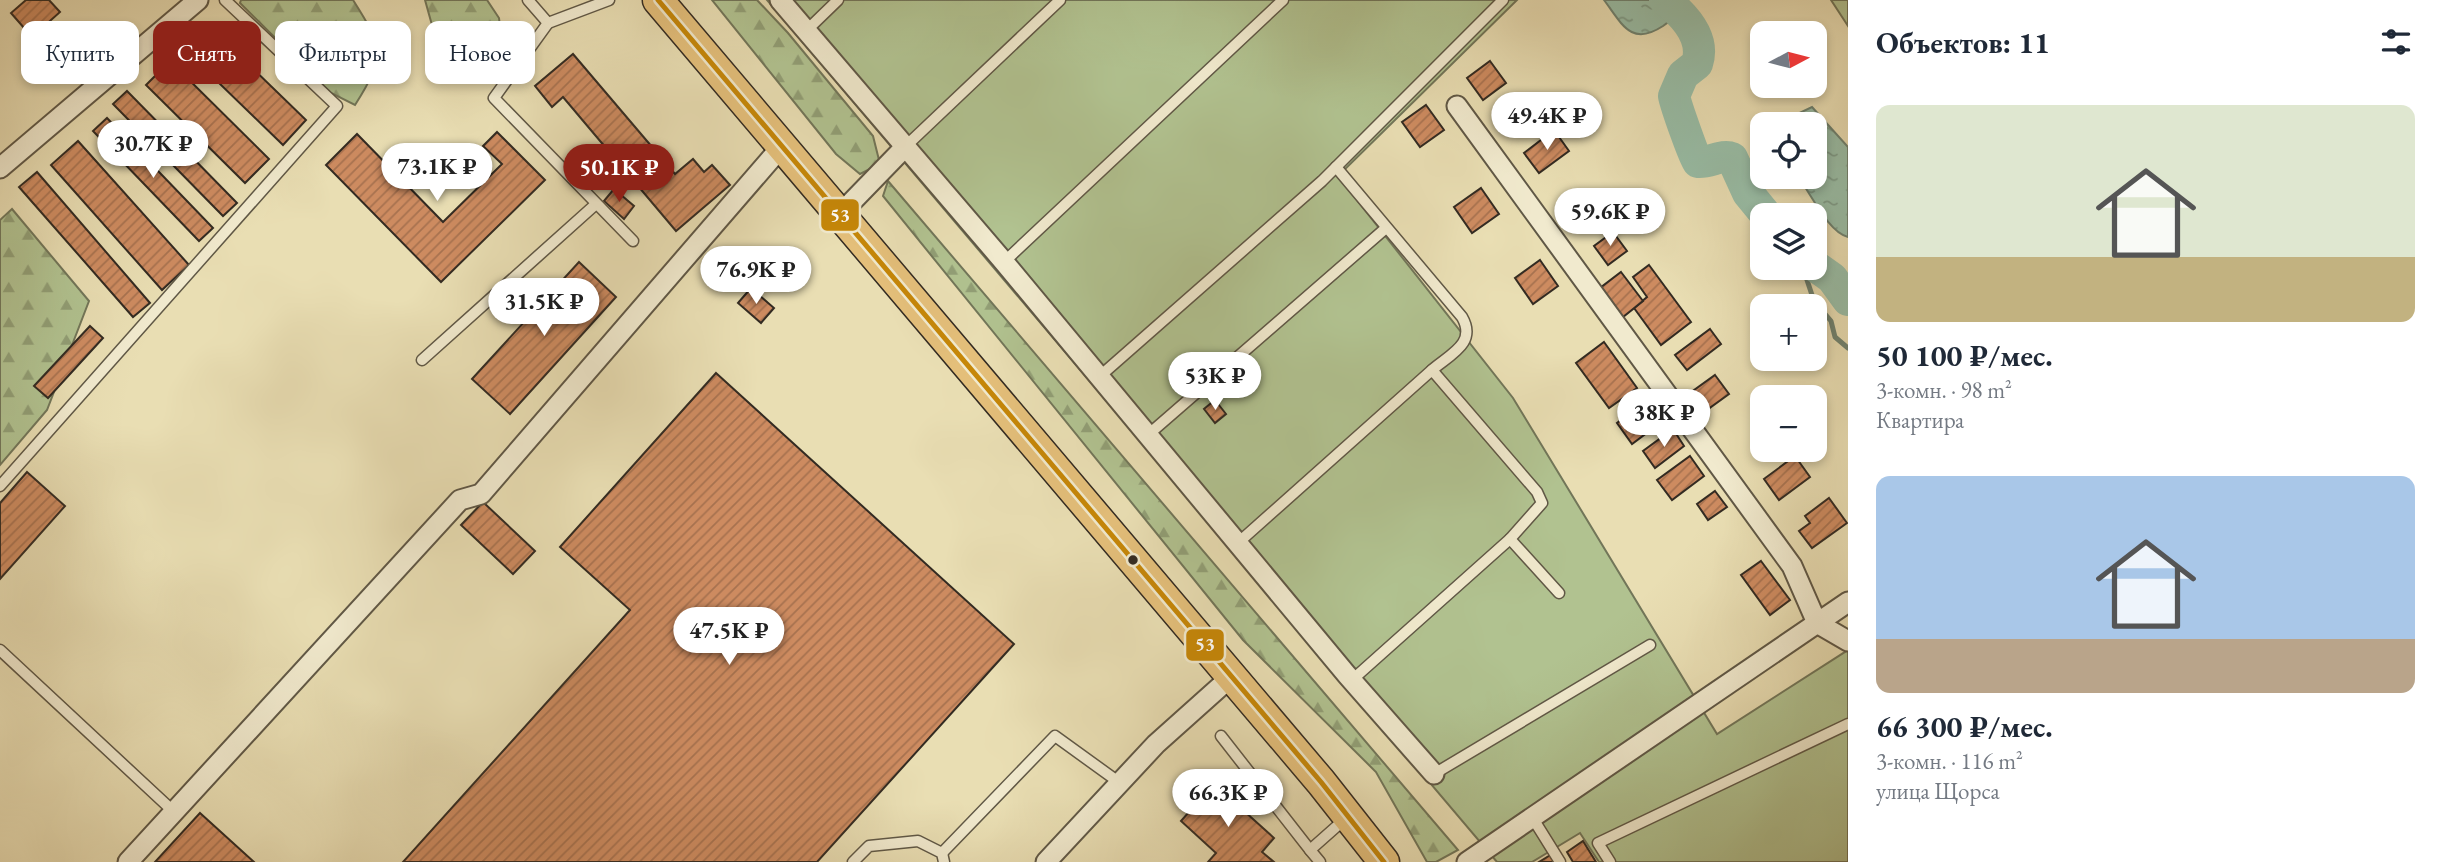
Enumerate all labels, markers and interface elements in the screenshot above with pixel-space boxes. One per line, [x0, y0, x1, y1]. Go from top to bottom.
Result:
chip: Купить [21, 21, 139, 84]
chip: Снять [153, 21, 261, 84]
chip: Фильтры [275, 21, 411, 84]
chip: Новое [425, 21, 535, 84]
north arrow [1750, 21, 1827, 98]
map controls [1750, 21, 1827, 462]
text: Объектов: 11 [1876, 23, 2050, 62]
icon: filters [2377, 23, 2415, 61]
pin: 49.4K ₽ [1482, 92, 1612, 152]
text: 49.4K ₽ [1507, 100, 1587, 130]
button: locate [1750, 112, 1827, 189]
pin: 30.7K ₽ [88, 120, 218, 180]
text: 30.7K ₽ [113, 128, 193, 158]
pin: 73.1K ₽ [372, 144, 502, 203]
pin: 50.1K ₽ [554, 144, 684, 204]
icon: home [2083, 150, 2209, 276]
text: 73.1K ₽ [397, 151, 477, 181]
text: 50.1K ₽ [579, 152, 659, 182]
pin: 59.6K ₽ [1545, 188, 1675, 248]
text: 59.6K ₽ [1570, 196, 1650, 226]
line badge: 53 [820, 198, 860, 232]
text: 53 [830, 203, 850, 228]
button: layers [1750, 203, 1827, 280]
pin: 76.9K ₽ [691, 246, 821, 306]
text: 76.9K ₽ [716, 254, 796, 284]
pin: 31.5K ₽ [479, 278, 609, 338]
text: 31.5K ₽ [504, 286, 584, 316]
button: + [1750, 294, 1827, 371]
text: 50 100 ₽/мес. [1876, 336, 2053, 375]
pin: 53K ₽ [1166, 352, 1264, 412]
text: 53K ₽ [1184, 360, 1246, 390]
text: 3-комн. · 98 m² [1876, 375, 2012, 405]
button: − [1750, 385, 1827, 462]
pin: 38K ₽ [1615, 390, 1713, 449]
text: 38K ₽ [1633, 397, 1695, 427]
text: Квартира [1876, 405, 1964, 435]
icon: home [2083, 521, 2209, 647]
unlabelled marker [1126, 553, 1140, 567]
pin: 47.5K ₽ [664, 608, 794, 667]
text: 47.5K ₽ [689, 615, 769, 645]
line badge: 53 [1185, 628, 1225, 662]
text: 53 [1195, 632, 1215, 657]
text: 66 300 ₽/мес. [1876, 707, 2053, 746]
text: 3-комн. · 116 m² [1876, 746, 2023, 776]
pin: 66.3K ₽ [1163, 770, 1293, 829]
text: улица Щорса [1876, 776, 2000, 806]
text: 66.3K ₽ [1188, 777, 1268, 807]

